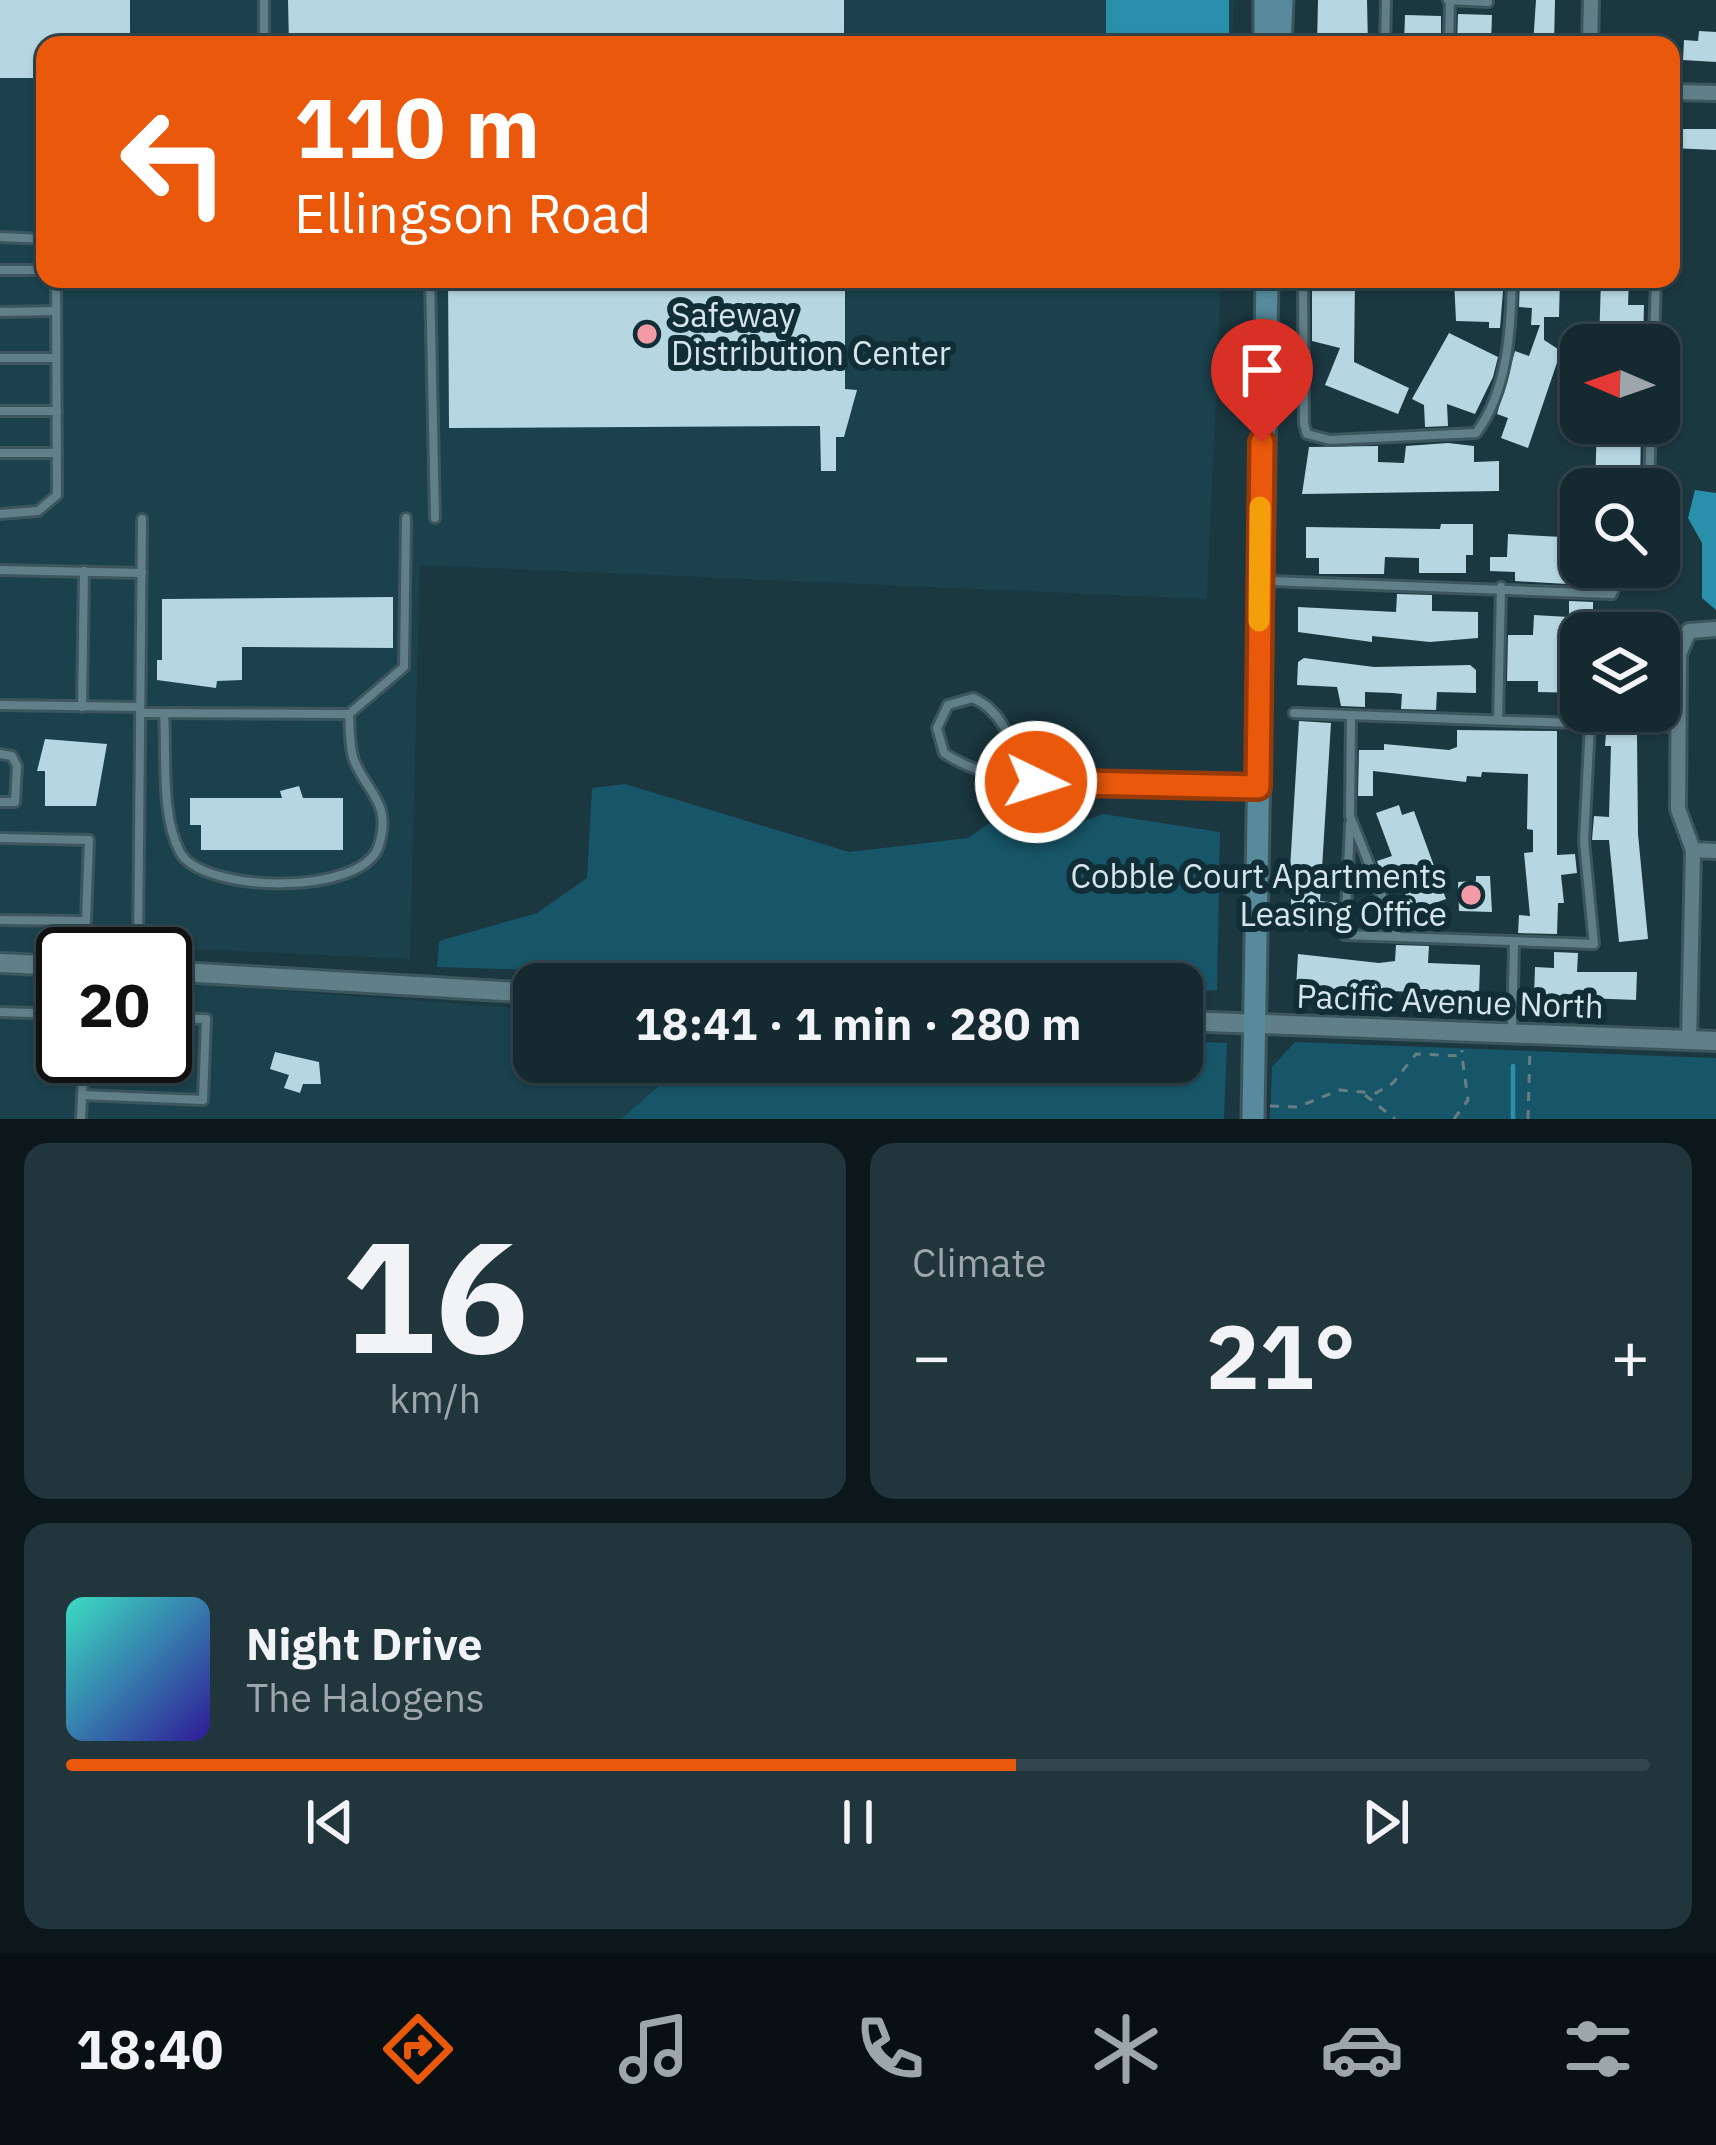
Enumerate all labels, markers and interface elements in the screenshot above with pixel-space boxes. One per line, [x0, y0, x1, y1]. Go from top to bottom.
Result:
text: 110 m [294, 72, 540, 181]
icon: left [96, 84, 252, 240]
text: Ellingson Road [294, 178, 651, 248]
place label: Safeway Distribution Center [671, 293, 951, 374]
pin [1211, 319, 1313, 442]
marker: Safeway Distribution Center [634, 321, 660, 347]
north arrow [1560, 324, 1680, 444]
map controls [1560, 324, 1680, 732]
icon: arrive [1229, 337, 1295, 403]
button: search [1560, 468, 1680, 588]
button: layers [1560, 612, 1680, 732]
position arrow [973, 719, 1099, 845]
place label: Cobble Court Apartments Leasing Office [1070, 854, 1447, 935]
marker: Cobble Court Apartments Leasing Office [1458, 882, 1484, 908]
speed limit sign: 20 [36, 927, 192, 1083]
street label: Pacific Avenue North [1296, 974, 1604, 1027]
text: 18:41 · 1 min · 280 m [635, 994, 1081, 1052]
text: 16 [341, 1193, 529, 1396]
text: Climate [912, 1237, 1046, 1288]
text: 21° [1206, 1297, 1356, 1414]
text: − [912, 1312, 952, 1398]
text: + [1610, 1312, 1650, 1398]
text: km/h [389, 1373, 481, 1424]
text: Night Drive [246, 1614, 483, 1672]
text: The Halogens [246, 1672, 485, 1723]
icon: previous [297, 1789, 363, 1855]
icon: pause [825, 1789, 891, 1855]
icon: next [1353, 1789, 1419, 1855]
icon: directions [376, 2007, 460, 2091]
icon: music [612, 2007, 696, 2091]
icon: phone [848, 2007, 932, 2091]
icon: climate [1084, 2007, 1168, 2091]
icon: car [1320, 2007, 1404, 2091]
icon: filters [1556, 2007, 1640, 2091]
text: 18:40 [76, 2014, 223, 2084]

